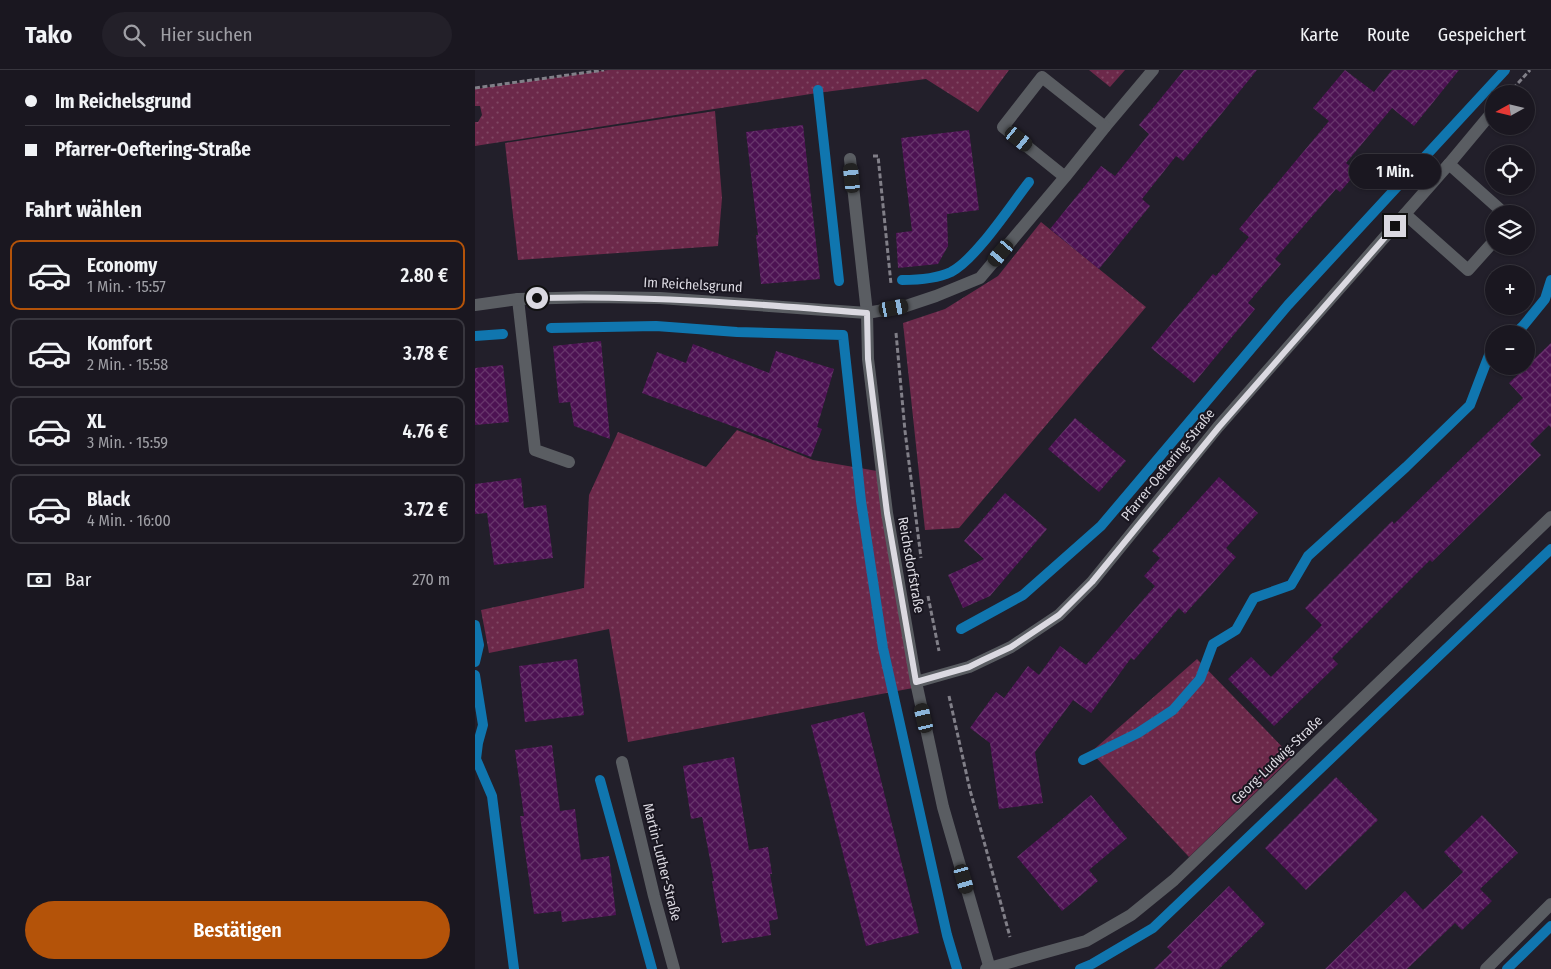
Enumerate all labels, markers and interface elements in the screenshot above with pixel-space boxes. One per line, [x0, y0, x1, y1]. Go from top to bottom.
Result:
search box [102, 12, 452, 57]
text: Tako [25, 21, 72, 49]
icon: search [120, 21, 148, 49]
text: Hier suchen [160, 23, 253, 46]
text: Karte [1300, 24, 1339, 46]
text: Route [1367, 24, 1410, 46]
text: Gespeichert [1438, 24, 1526, 46]
north arrow [1485, 85, 1535, 135]
map controls [1485, 85, 1535, 375]
text: Im Reichelsgrund [55, 90, 191, 113]
car [1002, 124, 1035, 154]
text: Pfarrer-Oeftering-Straße [55, 138, 251, 161]
button: locate [1485, 145, 1535, 195]
callout: 1 Min. [1349, 154, 1441, 188]
car [842, 162, 861, 194]
text: 1 Min. [1376, 162, 1414, 181]
text: Fahrt wählen [25, 196, 142, 223]
button: layers [1485, 205, 1535, 255]
route end [1384, 215, 1406, 237]
car [985, 237, 1016, 269]
icon: car [27, 253, 72, 298]
text: Economy [87, 254, 157, 277]
text: 2.80 € [401, 264, 448, 287]
button: + [1485, 265, 1535, 315]
street label: Im Reichelsgrund [643, 274, 743, 296]
text: 1 Min. · 15:57 [87, 277, 166, 296]
route start [526, 287, 548, 309]
car [877, 298, 910, 318]
button: − [1485, 325, 1535, 375]
icon: car [27, 331, 72, 376]
text: Komfort [87, 332, 152, 355]
text: 3.78 € [403, 342, 448, 365]
text: 2 Min. · 15:58 [87, 355, 168, 374]
street label: Pfarrer-Oeftering-Straße [1118, 405, 1219, 525]
icon: car [27, 409, 72, 454]
text: XL [87, 410, 106, 433]
text: 4.76 € [402, 420, 448, 443]
text: 3 Min. · 15:59 [87, 433, 168, 452]
icon: car [27, 487, 72, 532]
text: Black [87, 488, 130, 511]
text: 3.72 € [404, 498, 448, 521]
text: 4 Min. · 16:00 [87, 511, 171, 530]
street label: Reichsdorfstraße [894, 516, 928, 615]
icon: cash [25, 566, 53, 594]
text: Bar [65, 568, 91, 591]
text: 270 m [412, 570, 450, 589]
car [913, 702, 934, 734]
street label: Georg-Ludwig-Straße [1228, 712, 1326, 808]
street label: Martin-Luther-Straße [639, 801, 685, 923]
car [952, 863, 975, 895]
button: Bestätigen [25, 901, 450, 959]

